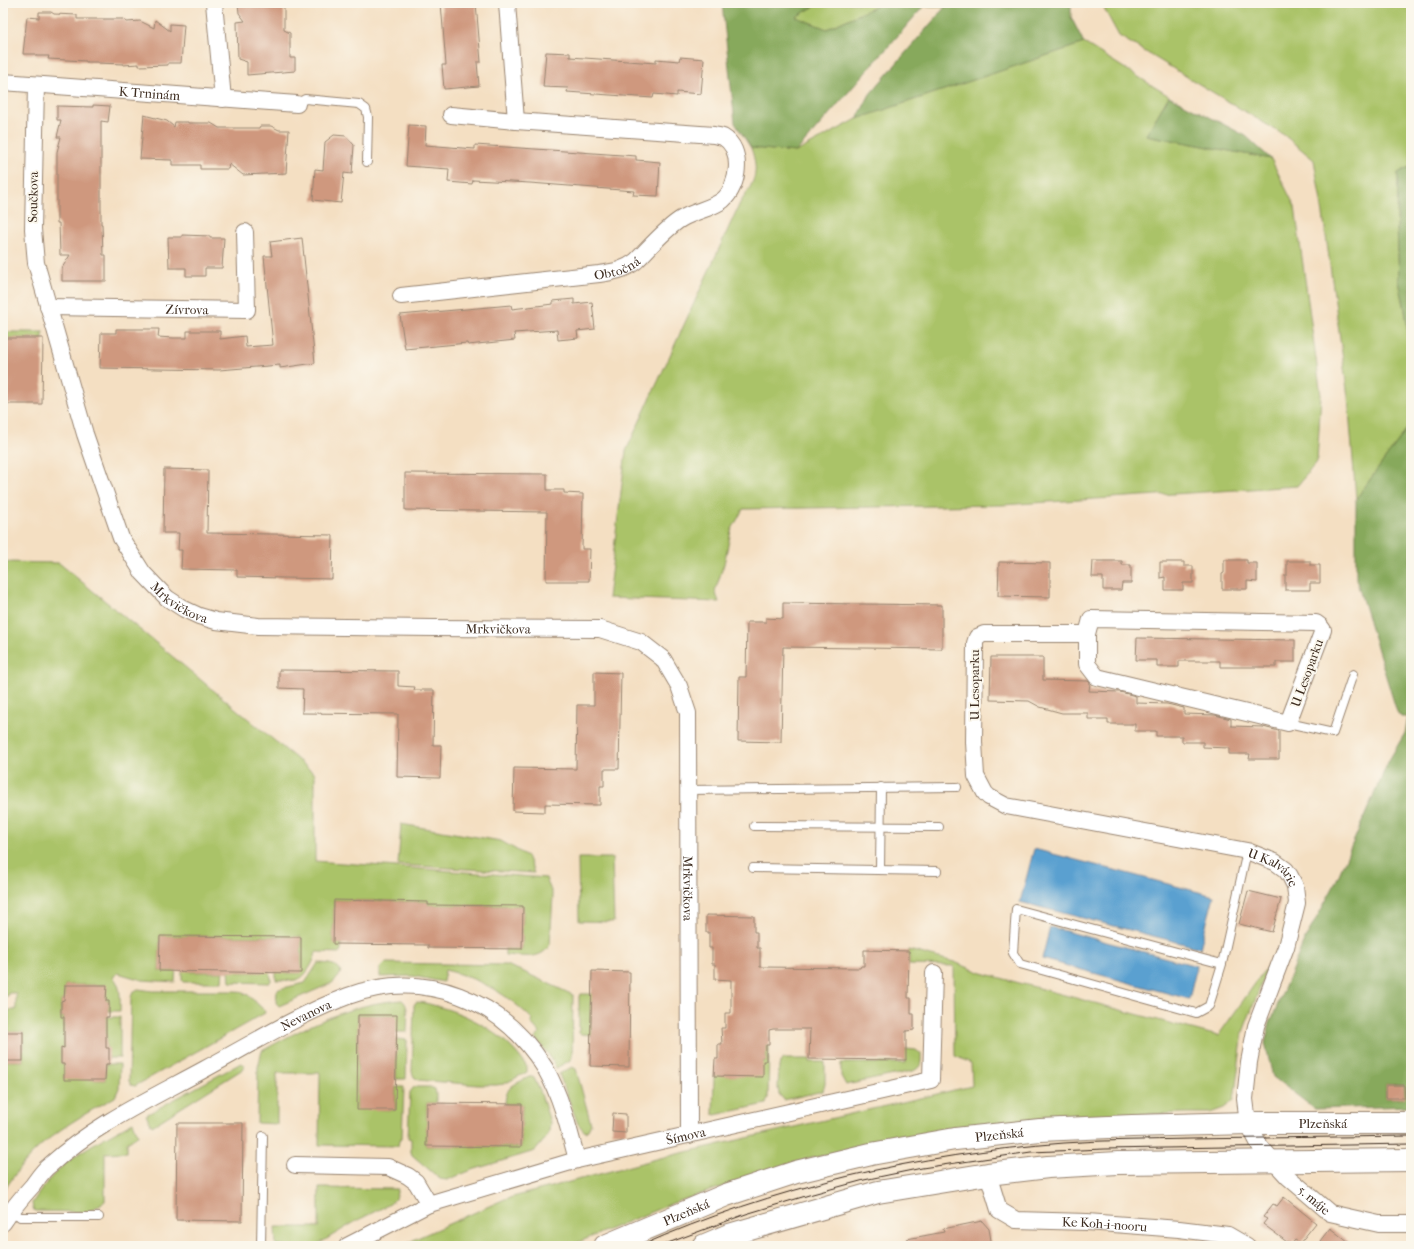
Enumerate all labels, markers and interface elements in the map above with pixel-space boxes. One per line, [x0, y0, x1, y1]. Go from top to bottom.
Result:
street label: K Trninám [118, 83, 181, 103]
street label: Součkova [25, 170, 41, 223]
street label: Obtočná [593, 253, 644, 282]
street label: Zívrova [165, 301, 210, 317]
street label: Mrkvičkova [148, 579, 210, 626]
street label: Mrkvičkova [465, 621, 532, 636]
street label: U Lesoparku [1288, 636, 1326, 709]
street label: U Lesoparku [967, 649, 982, 721]
street label: U Kalvárie [1246, 845, 1302, 890]
street label: Mrkvičkova [681, 856, 696, 922]
street label: Nevanova [278, 996, 334, 1034]
street label: Plzeňská [1299, 1116, 1348, 1131]
street label: Šímova [665, 1123, 708, 1147]
street label: Plzeňská [974, 1124, 1025, 1144]
street label: 5. máje [1295, 1182, 1334, 1218]
street label: Plzeňská [661, 1195, 712, 1228]
street label: Ke Koh-i-nooru [1062, 1214, 1148, 1234]

